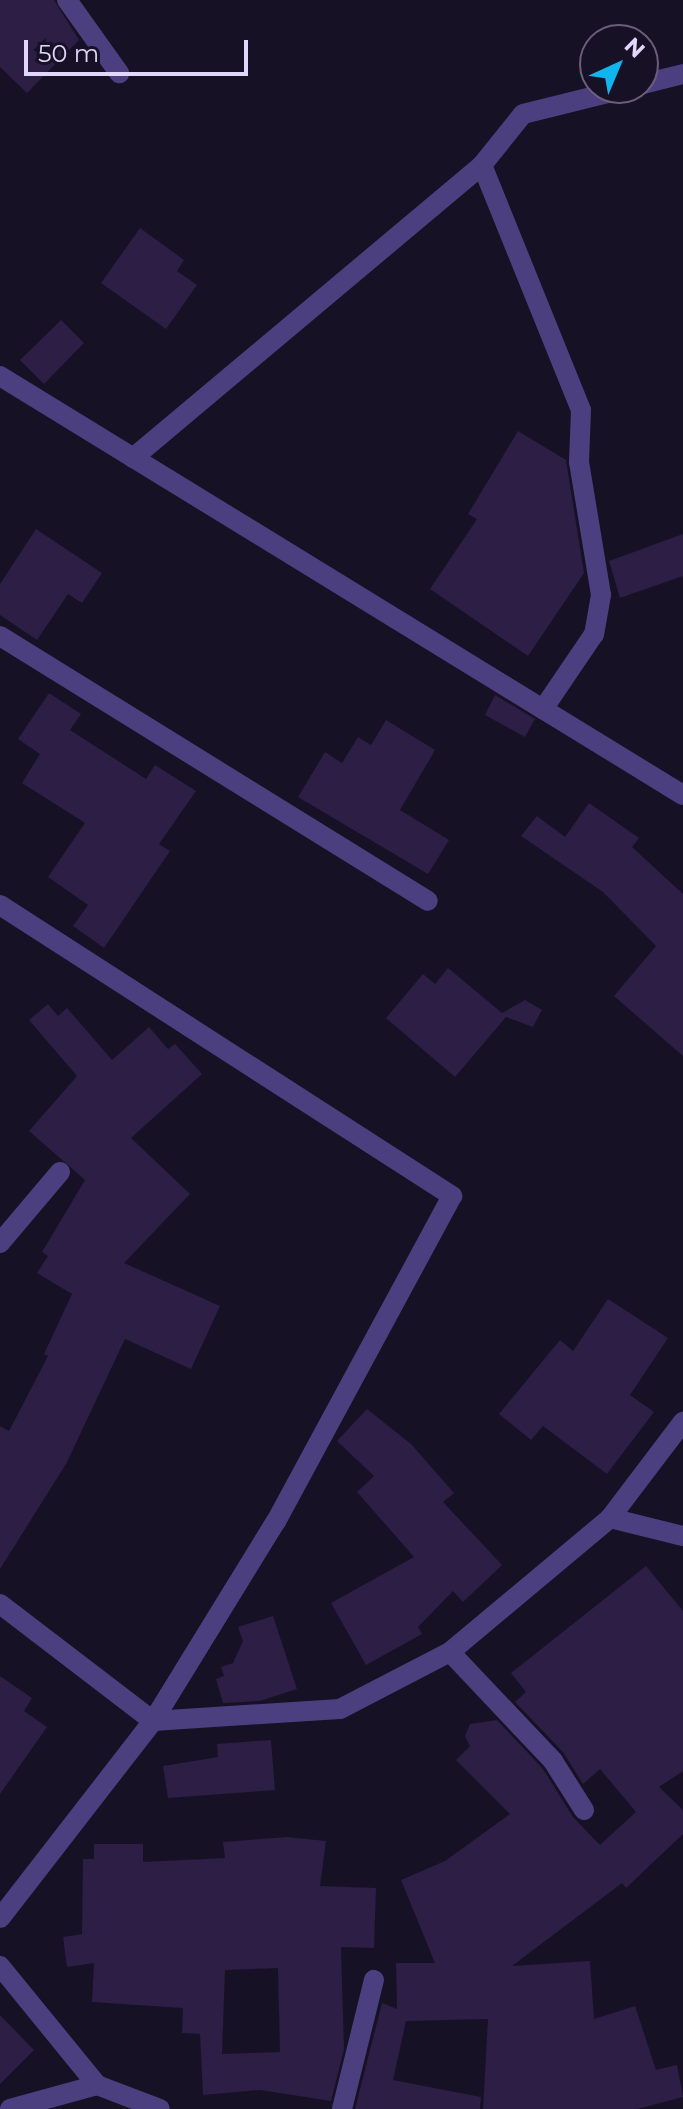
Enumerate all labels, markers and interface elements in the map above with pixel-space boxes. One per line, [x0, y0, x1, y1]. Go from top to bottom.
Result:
scale bar [28, 24, 252, 74]
north arrow [579, 24, 659, 104]
text: N [619, 32, 650, 64]
text: 50 m [38, 39, 99, 68]

